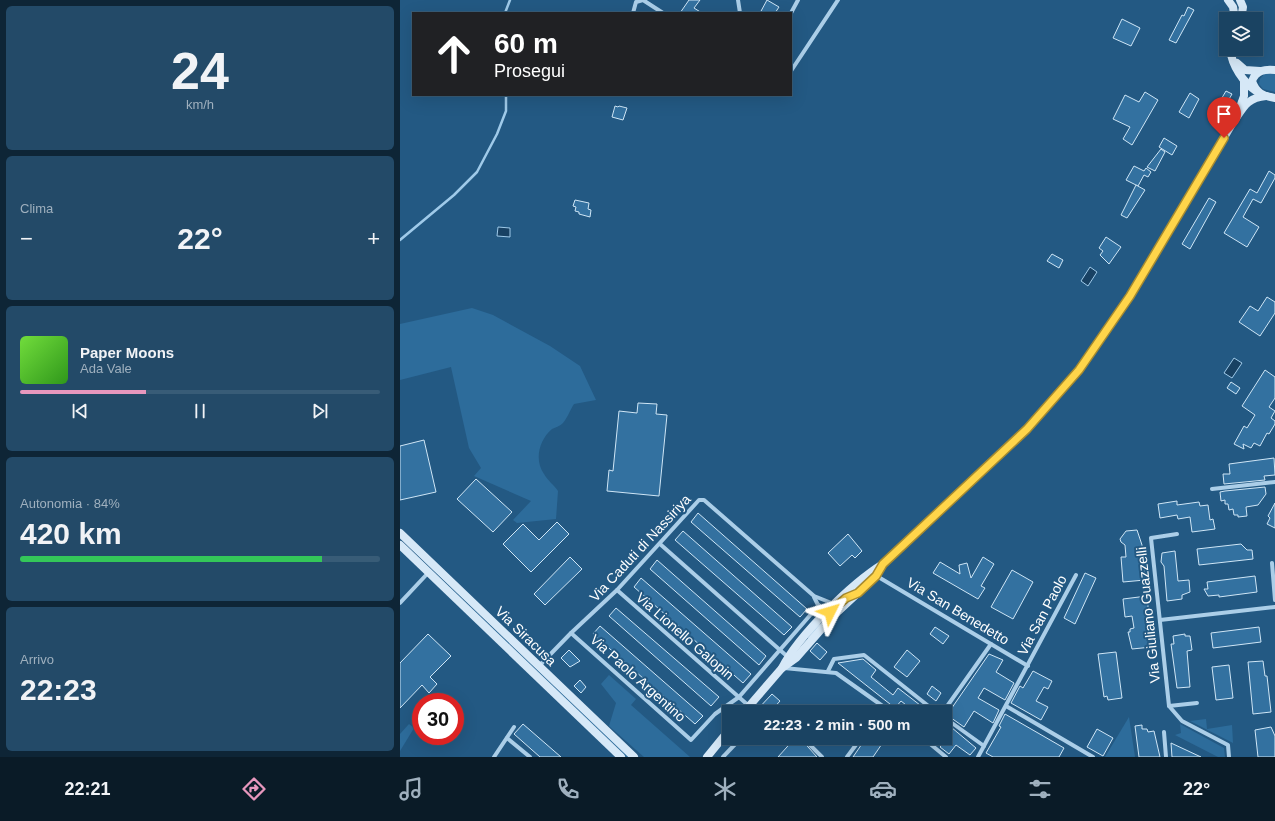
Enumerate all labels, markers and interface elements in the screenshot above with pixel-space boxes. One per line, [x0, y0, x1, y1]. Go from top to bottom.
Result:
map controls [1219, 12, 1263, 56]
button: layers [1219, 12, 1263, 56]
icon: ahead [428, 28, 480, 80]
text: 60 m [494, 28, 558, 59]
text: 24 [171, 42, 229, 100]
text: Prosegui [494, 61, 565, 81]
text: km/h [186, 97, 214, 112]
pin [1207, 97, 1241, 138]
icon: arrive [1213, 103, 1235, 125]
text: Clima [20, 201, 53, 216]
text: 22° [177, 222, 223, 255]
text: − [20, 226, 33, 251]
text: + [367, 226, 380, 251]
text: Paper Moons [80, 344, 174, 361]
text: Ada Vale [80, 361, 132, 376]
icon: previous [69, 400, 91, 422]
icon: pause [189, 400, 211, 422]
icon: next [309, 400, 331, 422]
street label: Via Caduti di Nassiriya [586, 491, 694, 605]
text: Autonomia · 84% [20, 496, 120, 511]
text: 420 km [20, 517, 122, 550]
street label: Via Giuliano Guazzelli [1133, 546, 1163, 684]
street label: Via San Paolo [1014, 572, 1070, 658]
street label: Via San Benedetto [904, 574, 1012, 648]
street label: Via Lionello Galopin [633, 589, 737, 683]
position arrow [809, 591, 851, 633]
street label: Via Siracusa [492, 603, 560, 669]
street label: Via Paolo Argentino [587, 631, 689, 725]
text: Arrivo [20, 652, 54, 667]
text: 22:23 [20, 673, 97, 706]
speed limit sign: 30 [412, 693, 464, 745]
text: 22:23 · 2 min · 500 m [764, 716, 910, 733]
icon: directions [240, 775, 268, 803]
icon: music [397, 775, 425, 803]
icon: phone [554, 775, 582, 803]
icon: climate [711, 775, 739, 803]
icon: car [869, 775, 897, 803]
icon: filters [1026, 775, 1054, 803]
text: 22:21 [65, 779, 111, 799]
text: 22° [1183, 779, 1210, 799]

